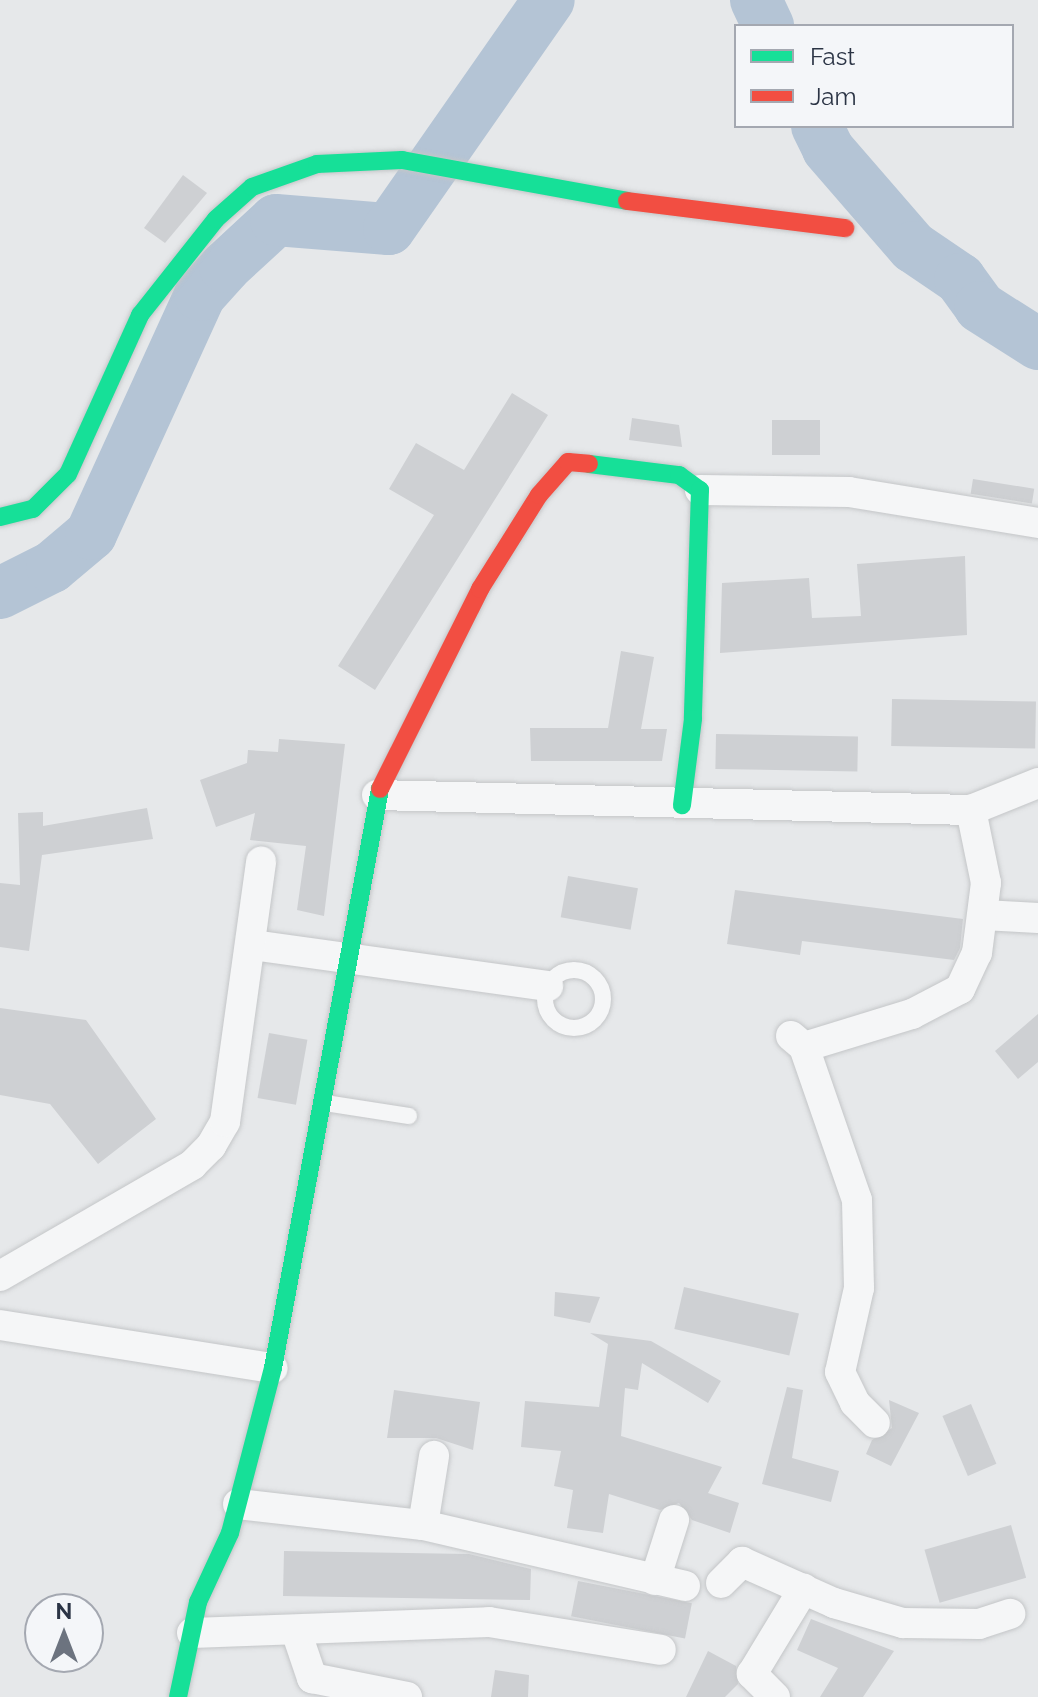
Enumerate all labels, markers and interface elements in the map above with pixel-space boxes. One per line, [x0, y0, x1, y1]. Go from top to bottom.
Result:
legend [734, 24, 1014, 128]
text: Fast [810, 42, 855, 71]
text: Jam [810, 82, 856, 111]
north arrow [24, 1593, 104, 1673]
text: N [56, 1598, 72, 1624]

